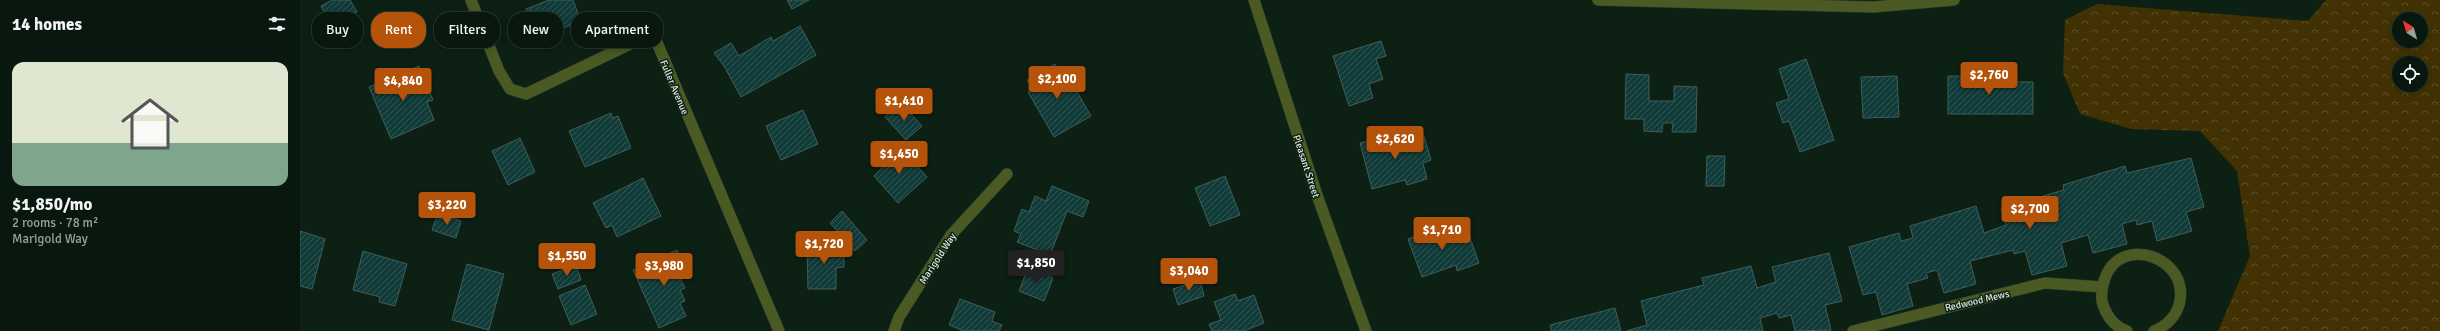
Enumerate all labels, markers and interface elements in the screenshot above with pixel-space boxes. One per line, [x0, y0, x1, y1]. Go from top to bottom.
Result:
chip: Buy [312, 12, 363, 48]
chip: Rent [371, 12, 426, 48]
chip: Filters [434, 12, 500, 48]
chip: New [508, 12, 563, 48]
chip: Apartment [571, 12, 663, 48]
north arrow [2392, 12, 2428, 48]
map controls [2392, 12, 2428, 92]
icon: filters [266, 13, 288, 35]
text: 14 homes [12, 14, 82, 35]
button: locate [2392, 56, 2428, 92]
street label: Fuller Avenue [657, 58, 691, 117]
pin: $2,760 [1956, 62, 2022, 96]
pin: $2,100 [1024, 66, 1090, 100]
text: $2,760 [1970, 67, 2008, 83]
pin: $4,840 [370, 68, 436, 102]
text: $2,100 [1038, 71, 1076, 87]
text: $4,840 [384, 73, 422, 89]
icon: home [114, 88, 186, 160]
pin: $1,410 [871, 88, 937, 122]
text: $1,410 [885, 93, 923, 109]
pin: $2,620 [1362, 126, 1428, 160]
text: $2,620 [1376, 131, 1414, 147]
street label: Pleasant Street [1290, 133, 1322, 200]
pin: $1,450 [866, 141, 932, 175]
text: $1,450 [880, 146, 918, 162]
pin: $3,220 [414, 192, 480, 226]
text: $1,850/mo [12, 194, 92, 215]
pin: $2,700 [1997, 196, 2063, 230]
text: $3,220 [428, 197, 466, 213]
text: $2,700 [2011, 201, 2049, 217]
text: 2 rooms · 78 m² [12, 215, 98, 231]
pin: $1,710 [1409, 217, 1475, 251]
text: $1,710 [1423, 222, 1461, 238]
text: Marigold Way [12, 231, 88, 247]
pin: $1,720 [791, 231, 857, 265]
street label: Marigold Way [917, 231, 959, 286]
text: $1,720 [805, 236, 843, 252]
pin: $1,550 [534, 243, 600, 277]
text: $1,550 [548, 248, 586, 264]
pin: $1,850 [1003, 250, 1069, 284]
pin: $3,980 [631, 253, 697, 287]
text: $1,850 [1017, 255, 1055, 271]
text: $3,980 [645, 258, 683, 274]
pin: $3,040 [1156, 258, 1222, 292]
text: $3,040 [1170, 263, 1208, 279]
street label: Redwood Mews [1944, 288, 2011, 314]

